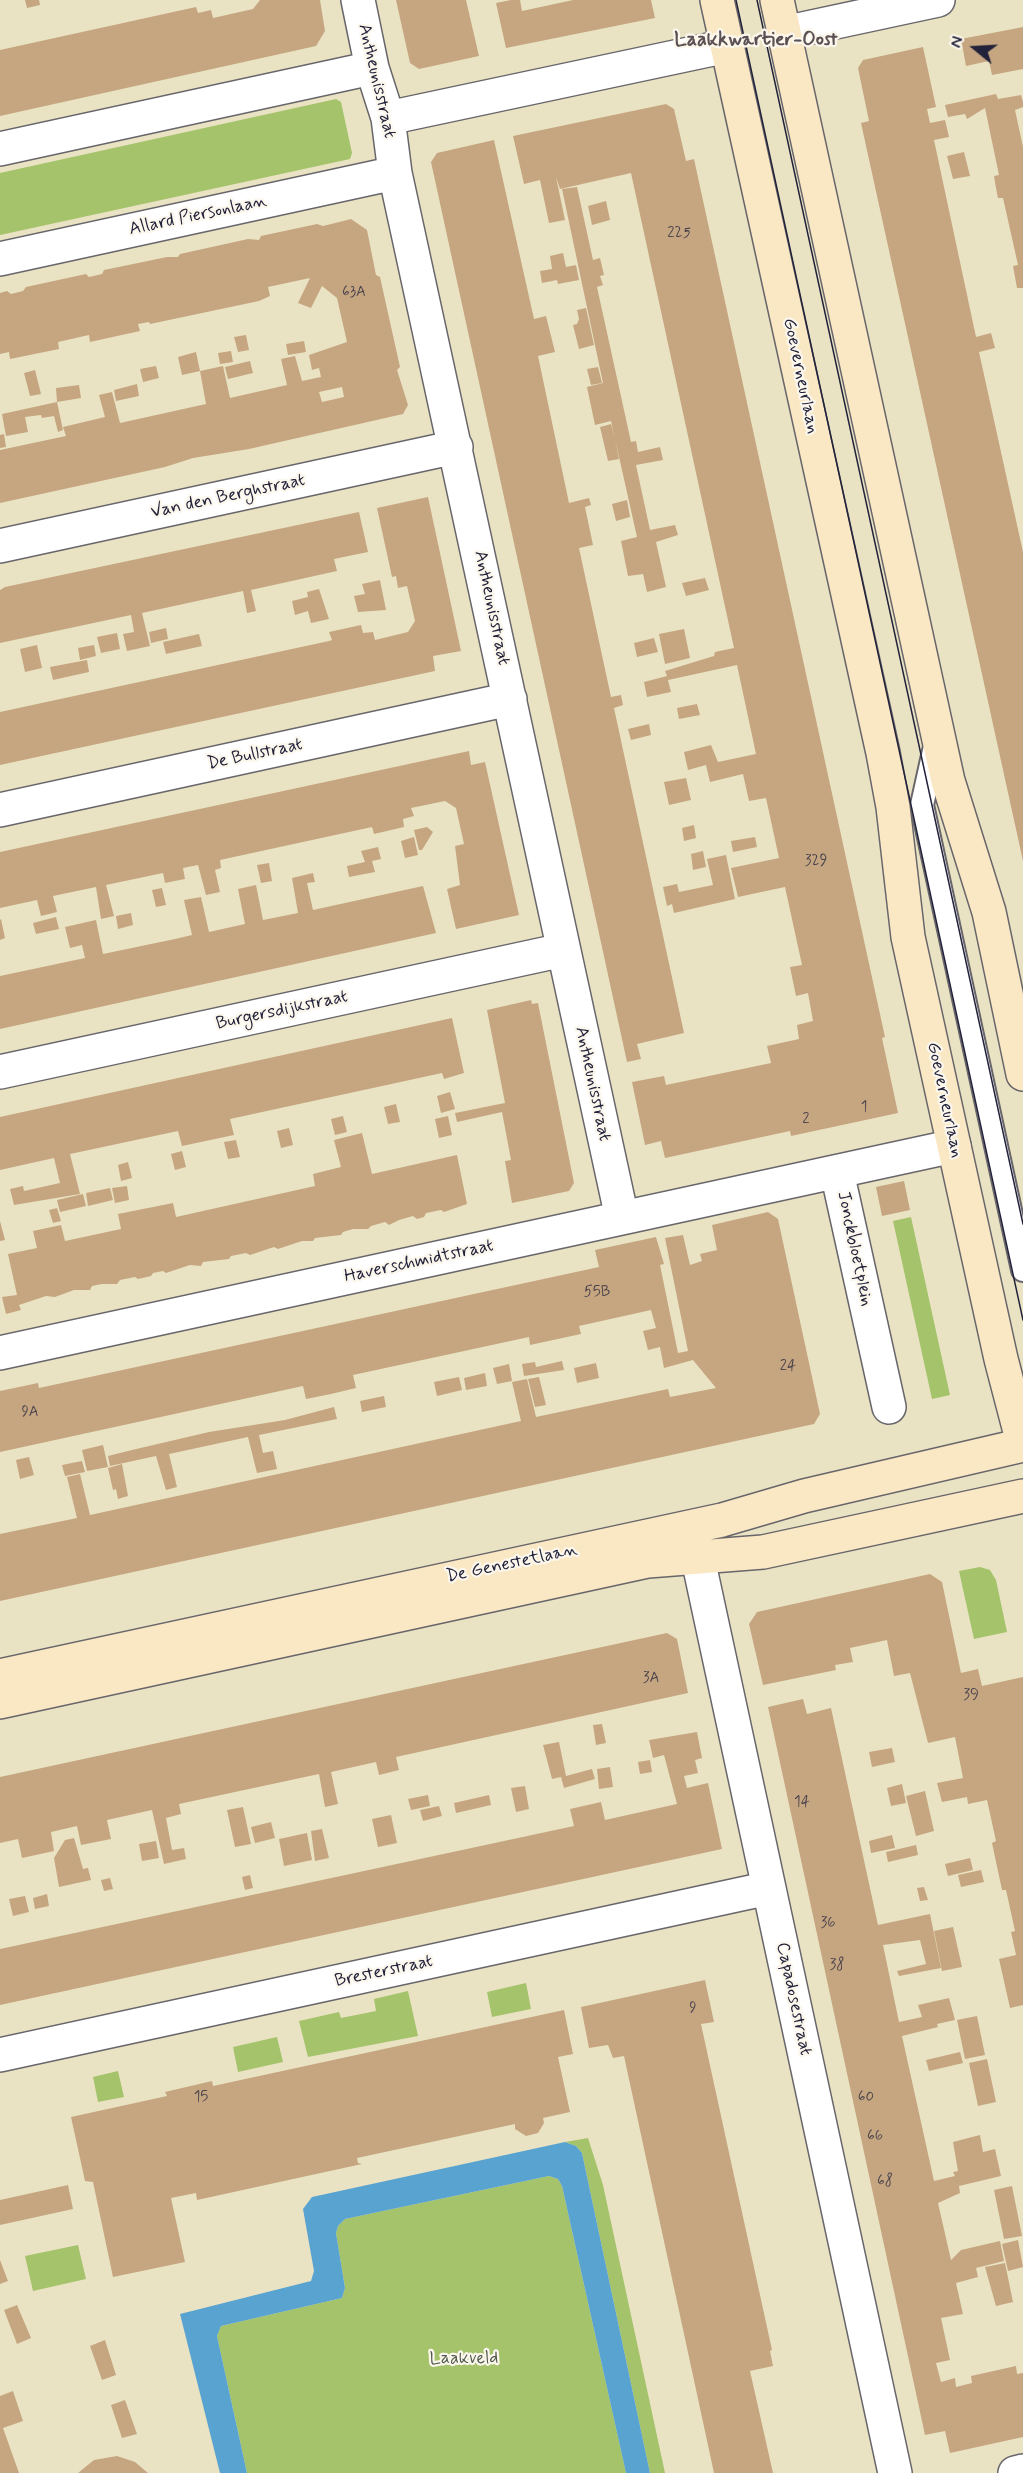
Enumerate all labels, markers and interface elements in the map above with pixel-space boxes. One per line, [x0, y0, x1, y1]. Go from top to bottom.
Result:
north arrow [945, 18, 1005, 78]
street label: Antheunisstraat [352, 22, 400, 140]
district label: Laakkwartier-Oost [674, 29, 838, 53]
text: N [946, 34, 969, 51]
street label: Allard Piersonlaan [127, 191, 269, 241]
house number: 225 [667, 225, 691, 243]
house number: 63A [342, 284, 366, 302]
street label: Goeverneurlaan [777, 316, 823, 436]
street label: Van den Berghstraat [149, 470, 307, 524]
street label: Antheunisstraat [468, 549, 514, 667]
street label: De Bullstraat [205, 734, 305, 776]
house number: 329 [805, 853, 827, 871]
street label: Burgersdijkstraat [214, 987, 350, 1035]
street label: Antheunisstraat [569, 1025, 615, 1143]
street label: Goeverneurlaan [921, 1040, 967, 1160]
house number: 1 [861, 1099, 867, 1117]
house number: 2 [802, 1111, 810, 1129]
street label: Jonckbloetplein [831, 1190, 877, 1308]
street label: Haverschmidtstraat [342, 1236, 496, 1288]
house number: 55B [584, 1284, 610, 1302]
house number: 24 [780, 1358, 796, 1376]
house number: 9A [21, 1404, 39, 1422]
street label: De Genestetlaan [445, 1540, 579, 1588]
house number: 3A [643, 1670, 659, 1688]
house number: 39 [963, 1687, 979, 1705]
house number: 14 [794, 1794, 810, 1812]
house number: 36 [820, 1915, 836, 1933]
street label: Capadosestraat [770, 1940, 816, 2058]
street label: Bresterstraat [333, 1951, 435, 1993]
house number: 38 [830, 1957, 844, 1975]
house number: 9 [689, 2000, 697, 2018]
house number: 15 [194, 2089, 208, 2107]
house number: 60 [858, 2089, 874, 2107]
house number: 66 [867, 2128, 883, 2146]
house number: 68 [877, 2173, 893, 2191]
park label: Laakveld [430, 2348, 498, 2370]

